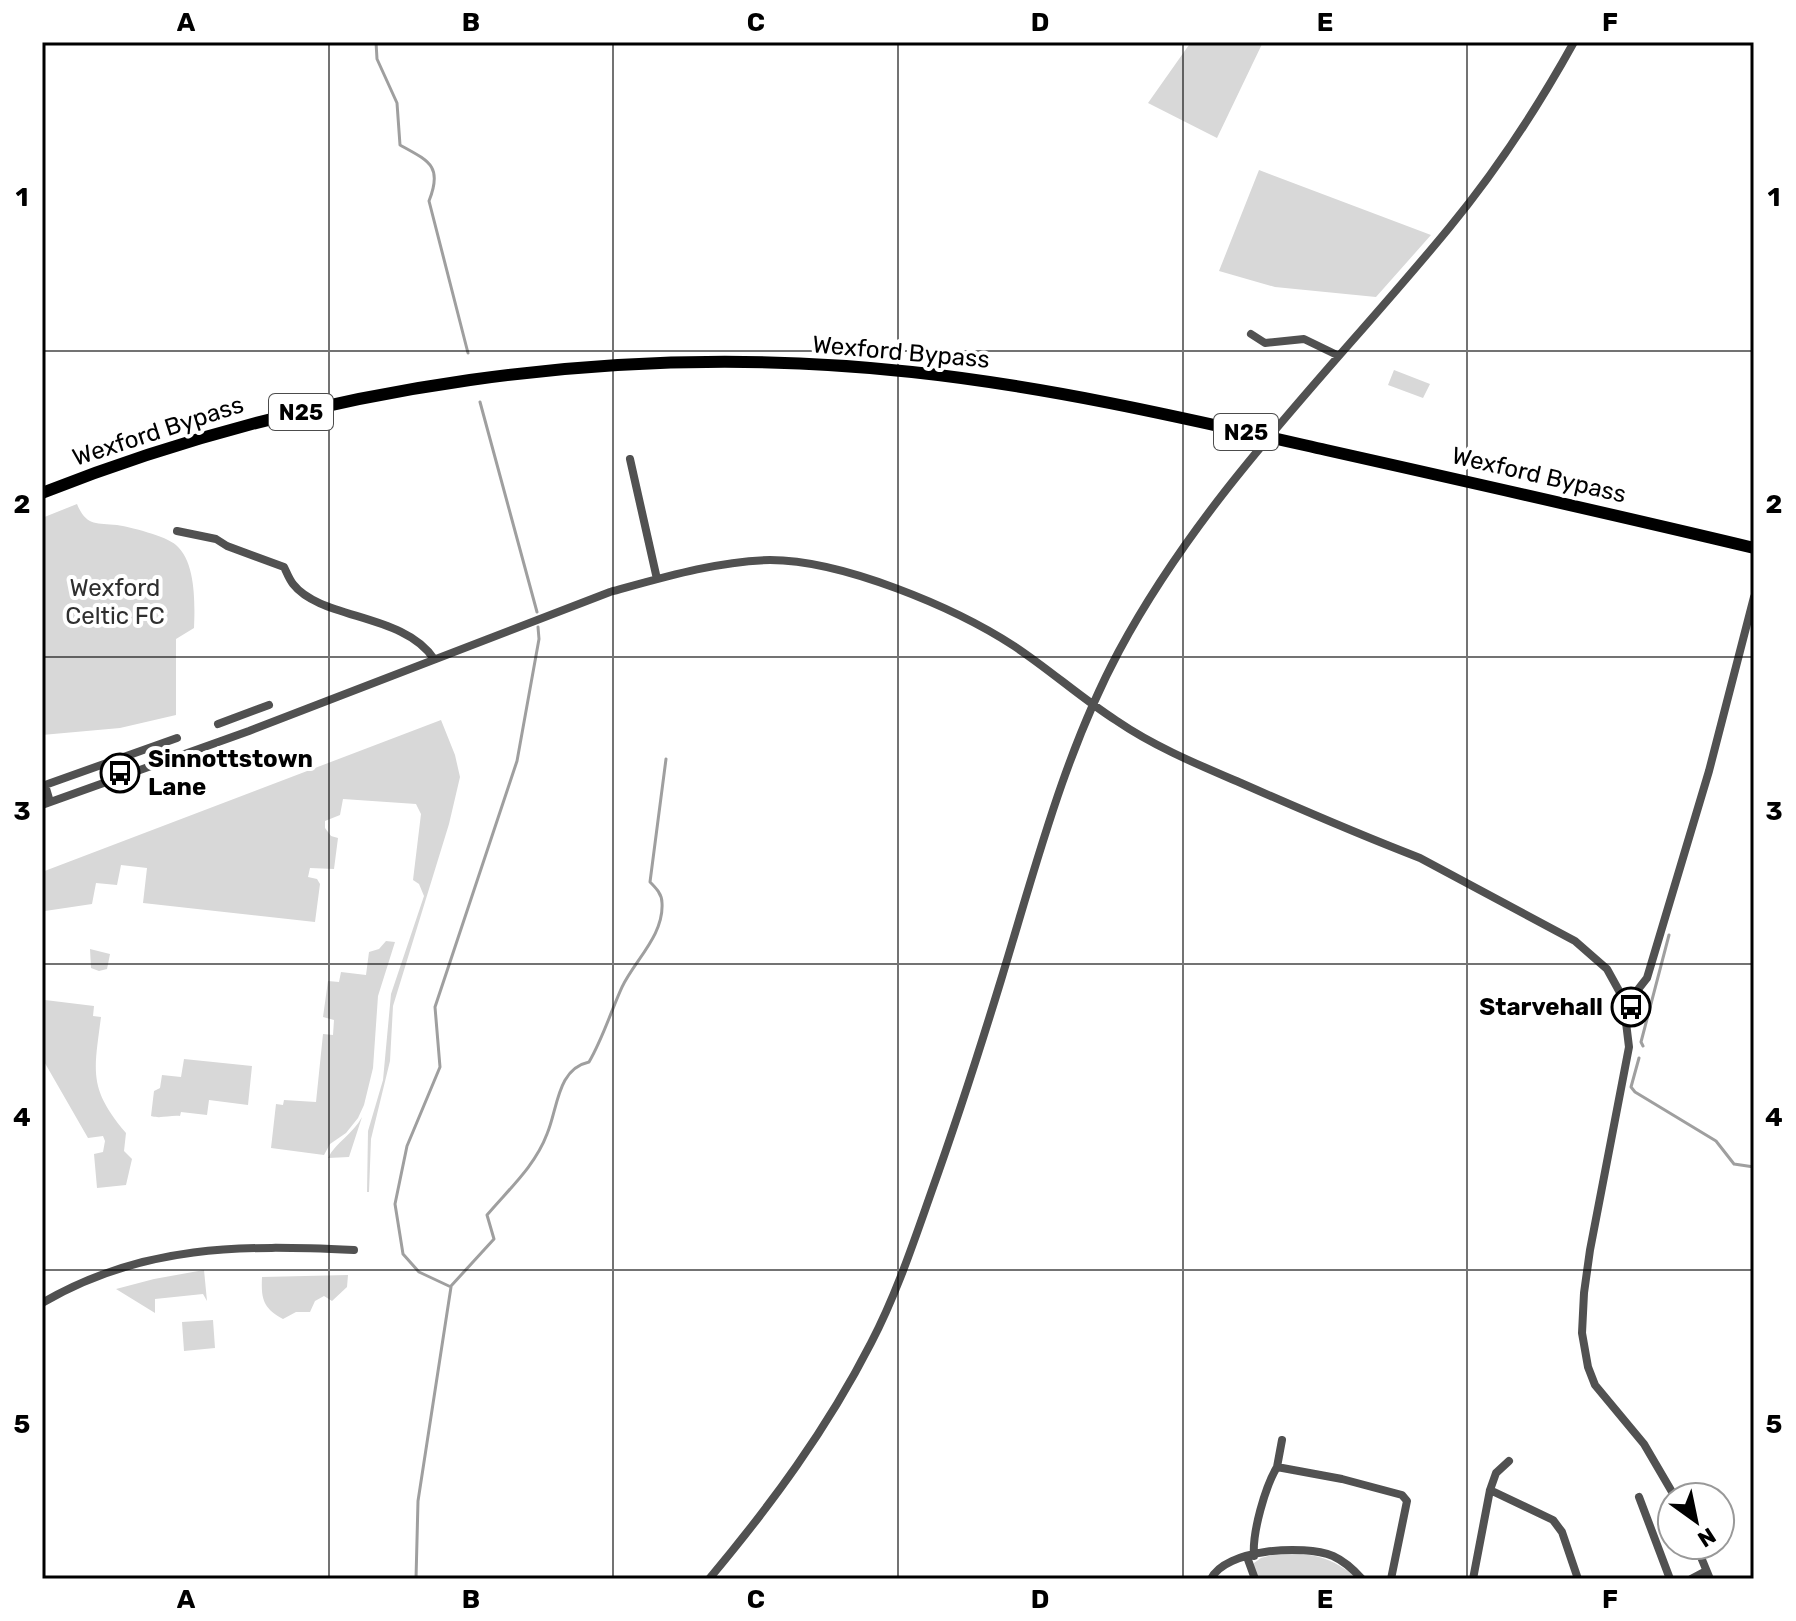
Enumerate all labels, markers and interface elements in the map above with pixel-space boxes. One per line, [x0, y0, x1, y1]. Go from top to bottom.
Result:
text: A [177, 7, 196, 38]
text: B [462, 7, 480, 38]
text: C [747, 7, 765, 38]
text: D [1031, 7, 1049, 38]
text: E [1317, 7, 1333, 38]
text: F [1602, 7, 1618, 38]
text: 1 [16, 182, 28, 213]
text: 1 [1768, 182, 1780, 213]
street label: Wexford Bypass [811, 330, 991, 374]
street label: Wexford Bypass [69, 390, 247, 472]
road number: N25 [269, 394, 333, 430]
road number: N25 [1214, 414, 1278, 450]
street label: Wexford Bypass [1449, 441, 1629, 509]
text: 2 [14, 489, 30, 520]
text: 2 [1766, 489, 1782, 520]
park label: Wexford Celtic FC [65, 574, 165, 630]
place label: Sinnottstown Lane [148, 745, 313, 801]
bus stop icon: Sinnottstown Lane [99, 752, 141, 794]
text: 3 [13, 796, 31, 827]
text: 3 [1765, 796, 1783, 827]
bus stop icon: Starvehall [1610, 986, 1652, 1028]
place label: Starvehall [1479, 993, 1603, 1021]
text: 4 [13, 1102, 31, 1133]
text: 4 [1765, 1102, 1783, 1133]
text: 5 [14, 1409, 30, 1440]
text: 5 [1766, 1409, 1782, 1440]
north arrow [1656, 1481, 1736, 1561]
text: N [1693, 1522, 1721, 1553]
text: A [177, 1584, 196, 1615]
text: B [462, 1584, 480, 1615]
text: C [747, 1584, 765, 1615]
text: D [1031, 1584, 1049, 1615]
text: E [1317, 1584, 1333, 1615]
text: F [1602, 1584, 1618, 1615]

